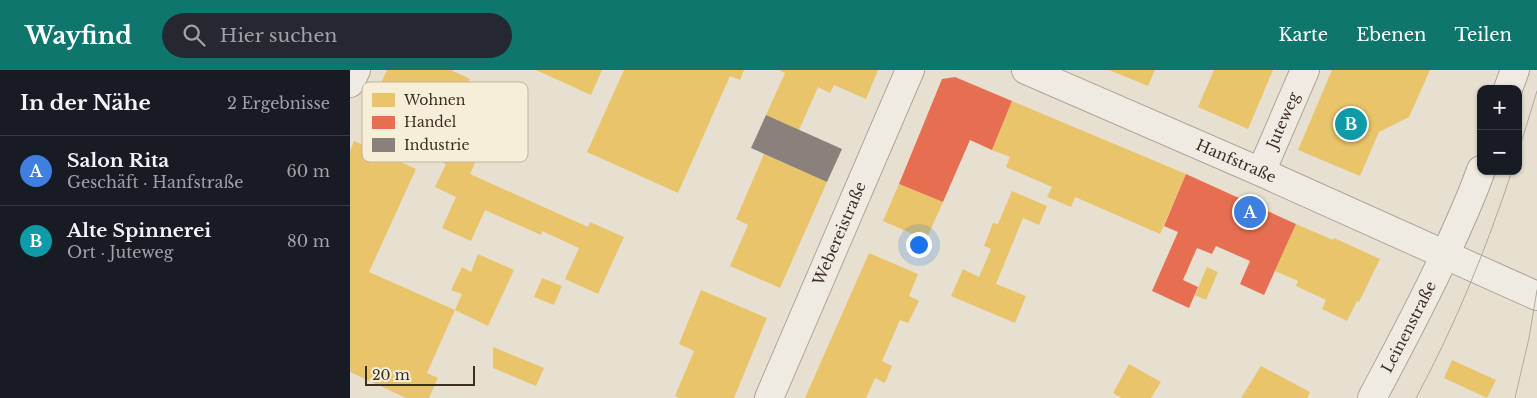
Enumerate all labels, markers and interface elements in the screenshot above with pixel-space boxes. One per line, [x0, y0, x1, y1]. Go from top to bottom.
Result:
search box [162, 13, 512, 58]
text: Wayfind [25, 21, 132, 50]
icon: search [180, 21, 208, 49]
text: Hier suchen [220, 24, 337, 47]
text: Karte [1278, 24, 1328, 46]
text: Ebenen [1356, 24, 1426, 46]
text: Teilen [1454, 24, 1512, 46]
legend [362, 82, 528, 162]
map controls [1477, 85, 1522, 175]
button: + [1477, 85, 1522, 130]
street label: Juteweg [1261, 88, 1304, 153]
text: In der Nähe [20, 90, 151, 116]
text: Wohnen [403, 91, 466, 109]
text: 2 Ergebnisse [227, 93, 330, 113]
pin: B [1335, 105, 1367, 143]
text: Handel [404, 113, 457, 131]
button: − [1477, 130, 1522, 175]
street label: Hanfstraße [1193, 135, 1279, 187]
text: Industrie [404, 136, 469, 154]
text: Salon Rita [67, 149, 169, 172]
text: A [30, 161, 42, 181]
text: 60 m [287, 161, 330, 181]
text: Geschäft · Hanfstraße [67, 172, 243, 192]
street label: Webereistraße [808, 179, 870, 289]
pin: A [1234, 193, 1266, 231]
text: Alte Spinnerei [67, 219, 211, 242]
text: B [30, 231, 42, 251]
text: 80 m [287, 231, 330, 251]
your location [906, 232, 932, 258]
text: Ort · Juteweg [67, 242, 173, 262]
street label: Leinenstraße [1377, 278, 1440, 376]
scale bar [365, 363, 475, 386]
text: 20 m [372, 366, 410, 384]

